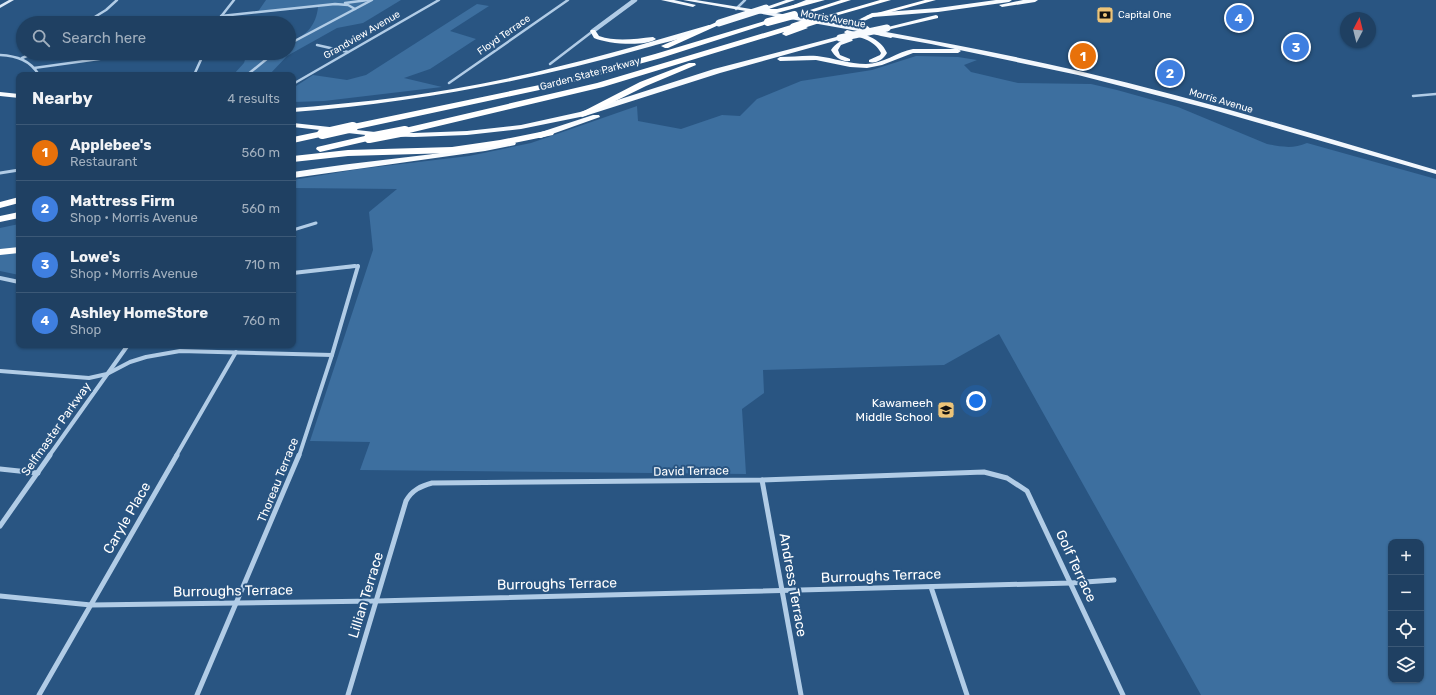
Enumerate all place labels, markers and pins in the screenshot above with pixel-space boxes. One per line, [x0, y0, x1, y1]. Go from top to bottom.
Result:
pin: 4 [1226, 3, 1252, 33]
bank icon: Capital One [1095, 5, 1115, 25]
place label: Capital One [1118, 9, 1172, 21]
pin: 3 [1283, 32, 1309, 62]
pin: 1 [1070, 41, 1096, 71]
pin: 2 [1157, 58, 1183, 88]
place label: Kawameeh Middle School [856, 396, 933, 424]
school or university icon: Kawameeh Middle School [936, 400, 956, 420]

